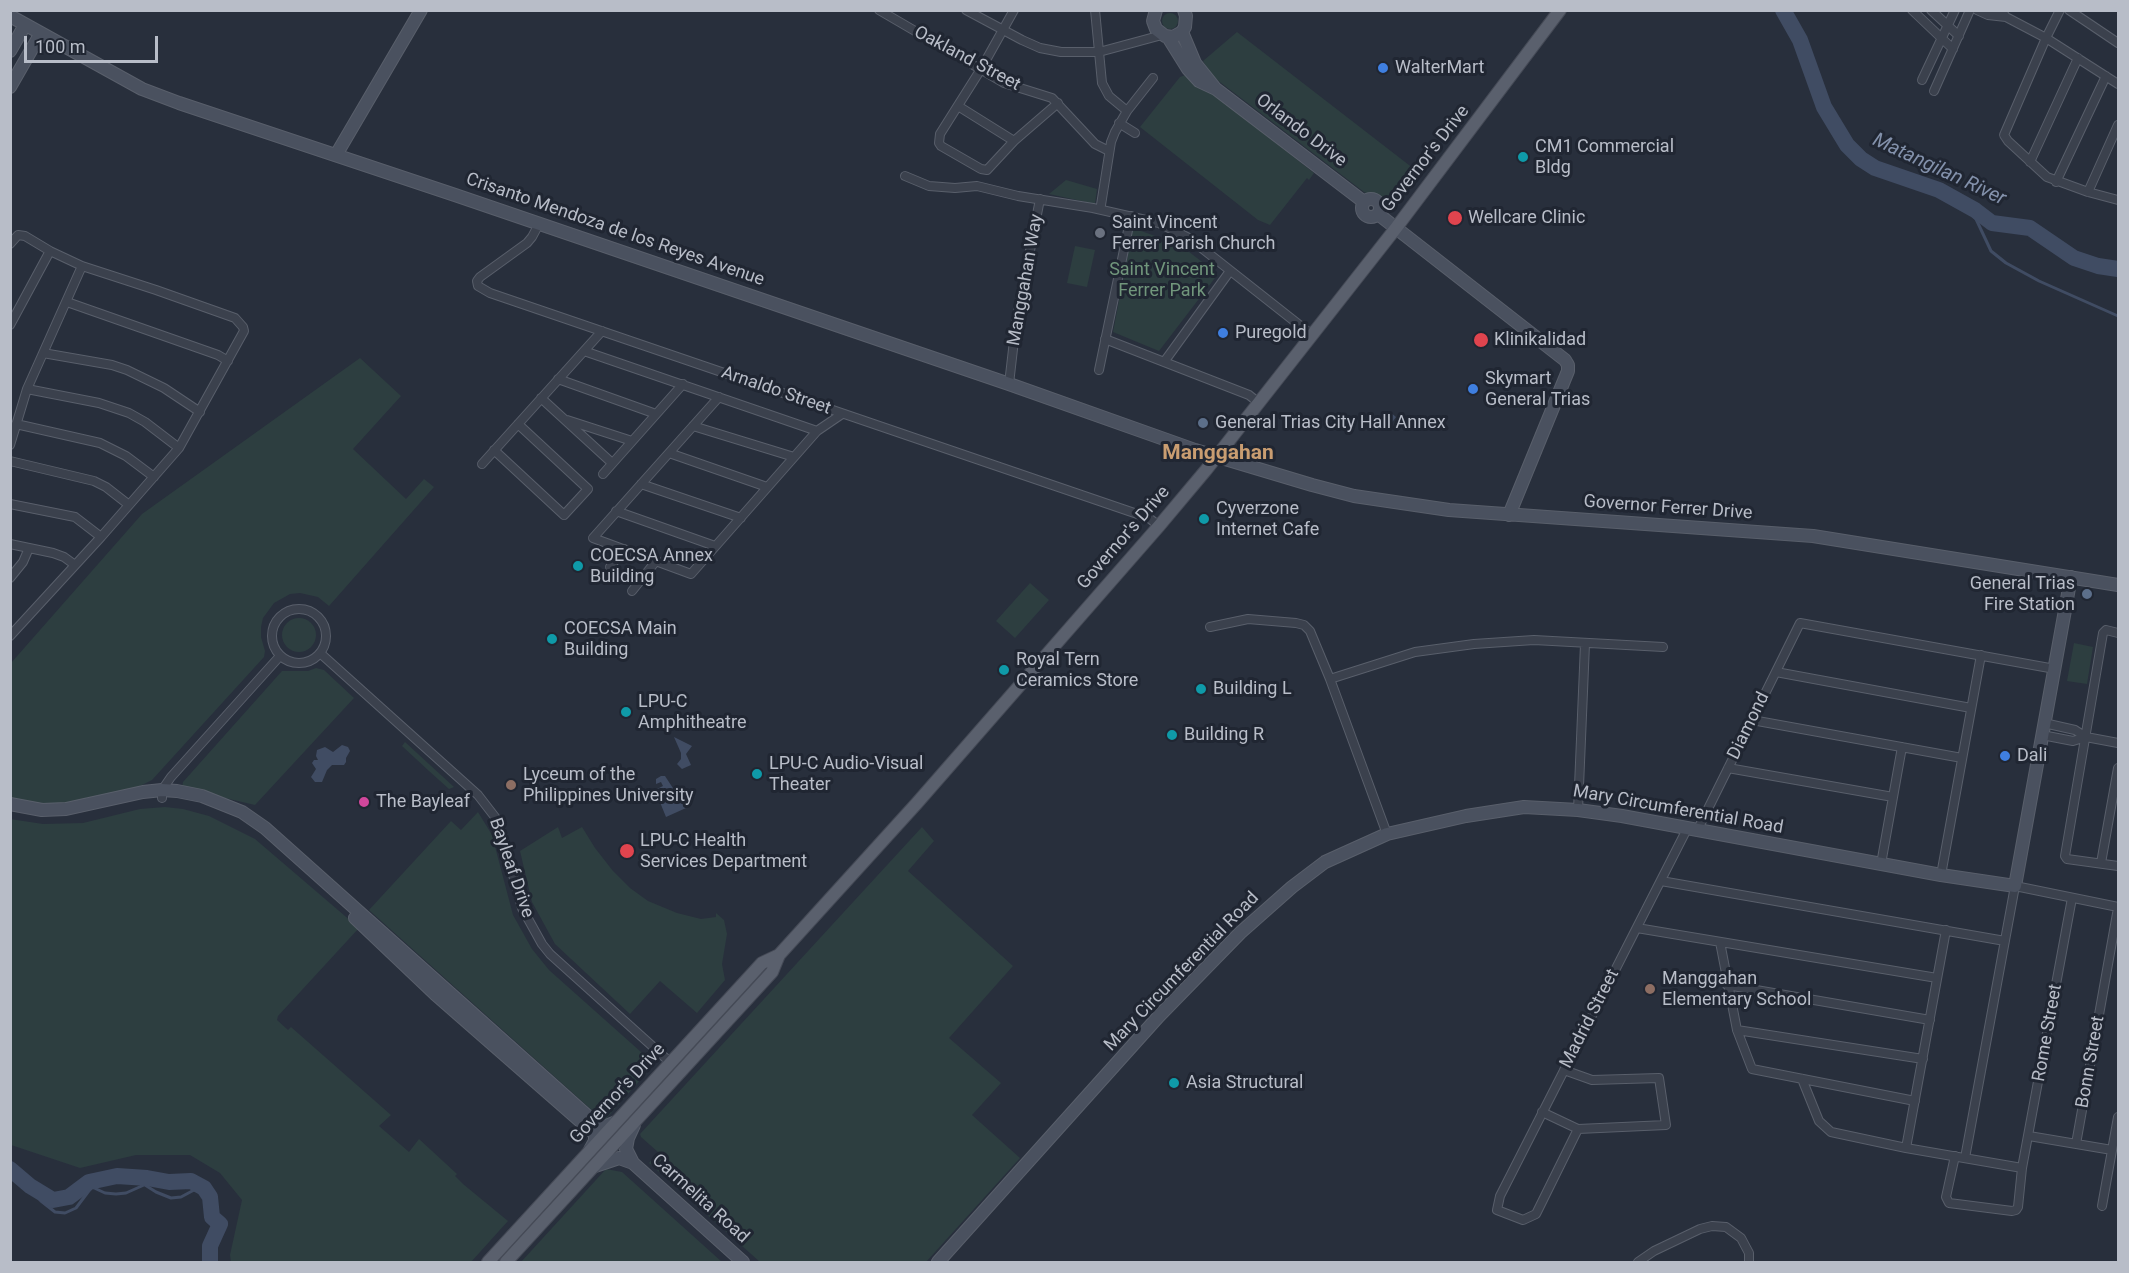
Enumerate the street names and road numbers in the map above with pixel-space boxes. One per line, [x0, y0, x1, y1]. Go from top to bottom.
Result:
street label: Oakland Street [910, 22, 1024, 96]
street label: Orlando Drive [1251, 90, 1351, 172]
street label: Governor's Drive [1378, 101, 1474, 217]
street label: Crisanto Mendoza de los Reyes Avenue [463, 169, 767, 291]
street label: Manggahan Way [1004, 212, 1048, 348]
street label: Arnaldo Street [718, 362, 834, 420]
street label: Governor's Drive [1073, 482, 1175, 594]
street label: Governor Ferrer Drive [1583, 491, 1753, 525]
street label: Diamond [1723, 689, 1775, 763]
street label: Mary Circumferential Road [1571, 781, 1785, 839]
street label: Bayleaf Drive [484, 815, 538, 921]
street label: Mary Circumferential Road [1100, 888, 1264, 1056]
street label: Madrid Street [1556, 966, 1624, 1072]
street label: Rome Street [2029, 983, 2067, 1083]
street label: Bonn Street [2072, 1014, 2110, 1110]
street label: Governor's Drive [566, 1039, 670, 1149]
street label: Carmelita Road [647, 1150, 753, 1248]

